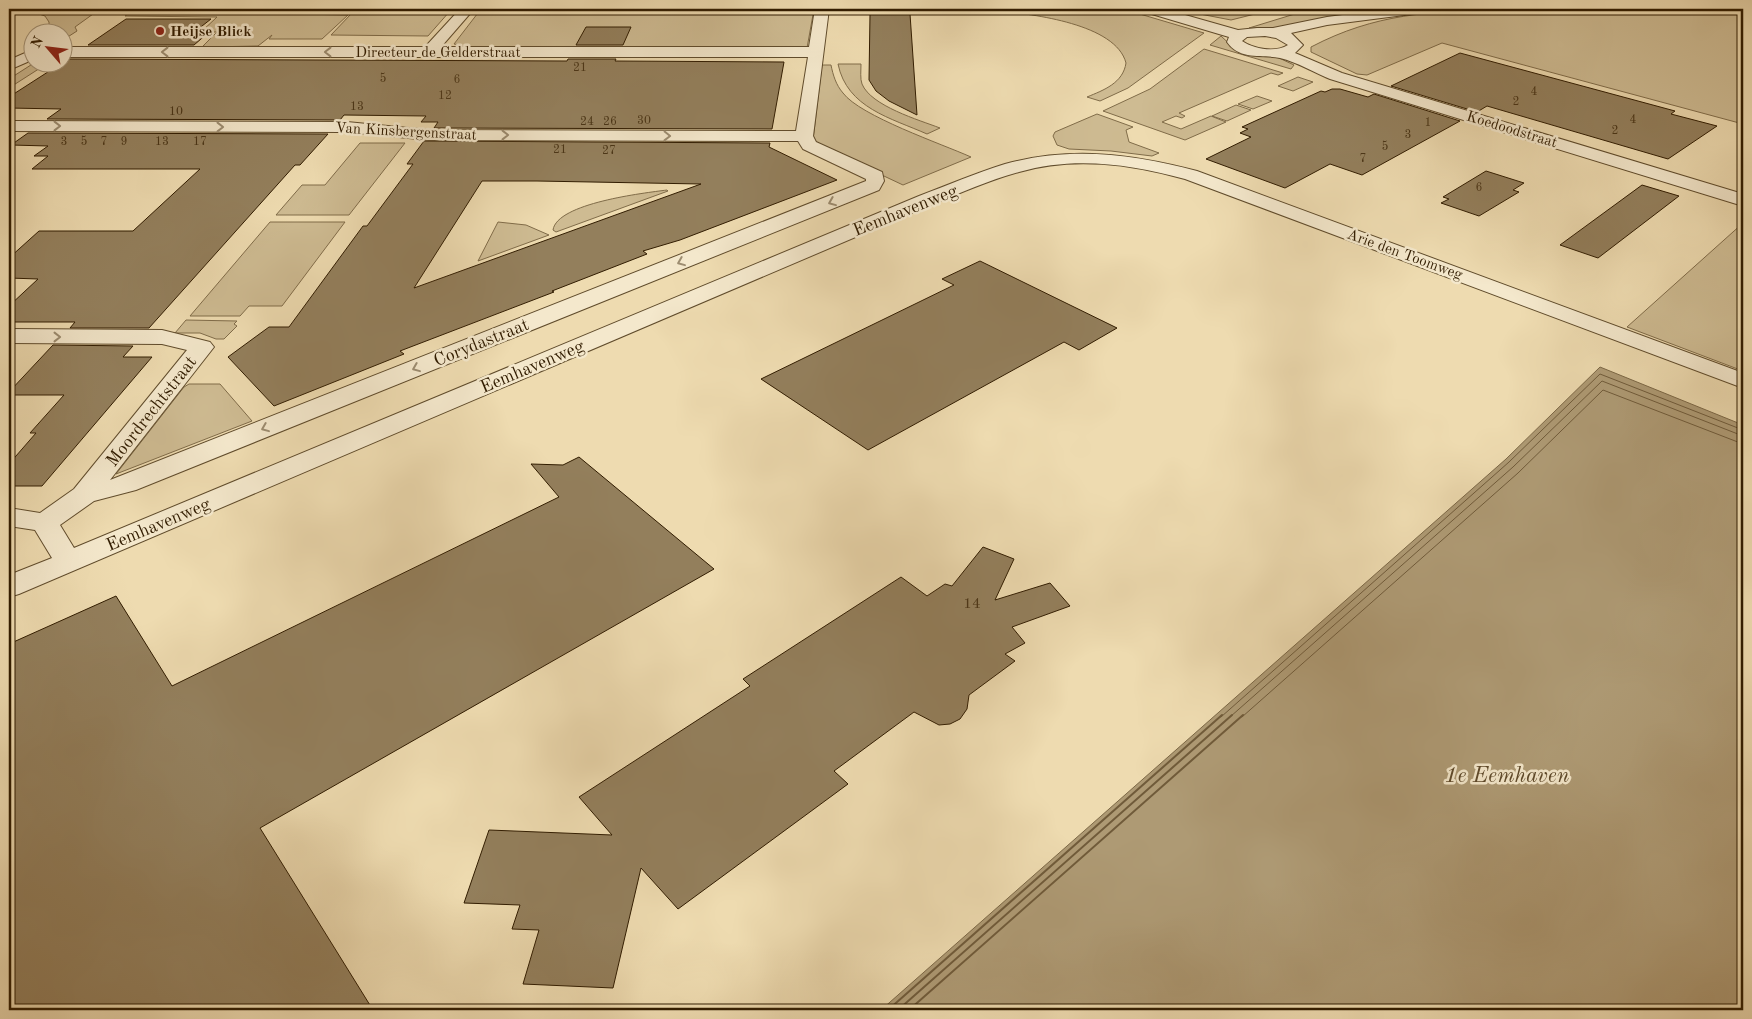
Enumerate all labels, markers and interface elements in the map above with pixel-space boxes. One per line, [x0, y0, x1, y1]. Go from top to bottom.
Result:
north arrow [22, 22, 72, 72]
marker: Heijse Blick [154, 25, 166, 37]
place label: Heijse Blick [170, 25, 252, 40]
text: N [29, 34, 46, 50]
street label: Directeur de Gelderstraat [355, 46, 521, 61]
one-way arrow [161, 47, 169, 57]
one-way arrow [324, 47, 332, 57]
house number: 21 [573, 62, 587, 74]
house number: 5 [380, 72, 387, 85]
house number: 6 [454, 74, 461, 86]
house number: 4 [1531, 86, 1538, 98]
house number: 12 [438, 90, 452, 102]
house number: 2 [1513, 96, 1519, 108]
house number: 13 [350, 101, 364, 113]
house number: 10 [169, 106, 183, 118]
street label: Koedoodstraat [1464, 109, 1559, 151]
house number: 4 [1630, 114, 1637, 126]
house number: 30 [637, 115, 651, 127]
house number: 24 [580, 116, 594, 128]
house number: 26 [603, 116, 617, 128]
house number: 1 [1425, 117, 1431, 129]
one-way arrow [54, 121, 62, 131]
street label: Van Kinsbergenstraat [335, 121, 477, 144]
one-way arrow [216, 122, 224, 132]
house number: 2 [1612, 125, 1618, 137]
house number: 3 [1405, 129, 1411, 141]
one-way arrow [501, 130, 509, 140]
one-way arrow [664, 131, 671, 141]
house number: 5 [81, 135, 88, 148]
house number: 3 [61, 136, 67, 148]
house number: 7 [101, 136, 107, 148]
house number: 9 [121, 136, 127, 148]
house number: 13 [155, 136, 169, 148]
house number: 17 [193, 136, 207, 148]
house number: 5 [1382, 140, 1389, 153]
house number: 21 [553, 144, 567, 156]
house number: 27 [602, 145, 616, 157]
house number: 7 [1360, 153, 1366, 165]
street label: Eemhavenweg [851, 182, 960, 240]
house number: 6 [1476, 182, 1483, 194]
one-way arrow [828, 196, 836, 206]
street label: Arie den Toomweg [1345, 227, 1464, 283]
one-way arrow [677, 256, 686, 266]
street label: Corydastraat [431, 316, 532, 370]
one-way arrow [54, 331, 62, 342]
street label: Eemhavenweg [478, 337, 587, 397]
street label: Moordrechtstraat [103, 353, 200, 470]
one-way arrow [412, 362, 421, 372]
one-way arrow [261, 422, 270, 433]
street label: Eemhavenweg [104, 495, 213, 555]
house number: 14 [963, 597, 981, 612]
water label: 1e Eemhaven [1445, 765, 1570, 787]

